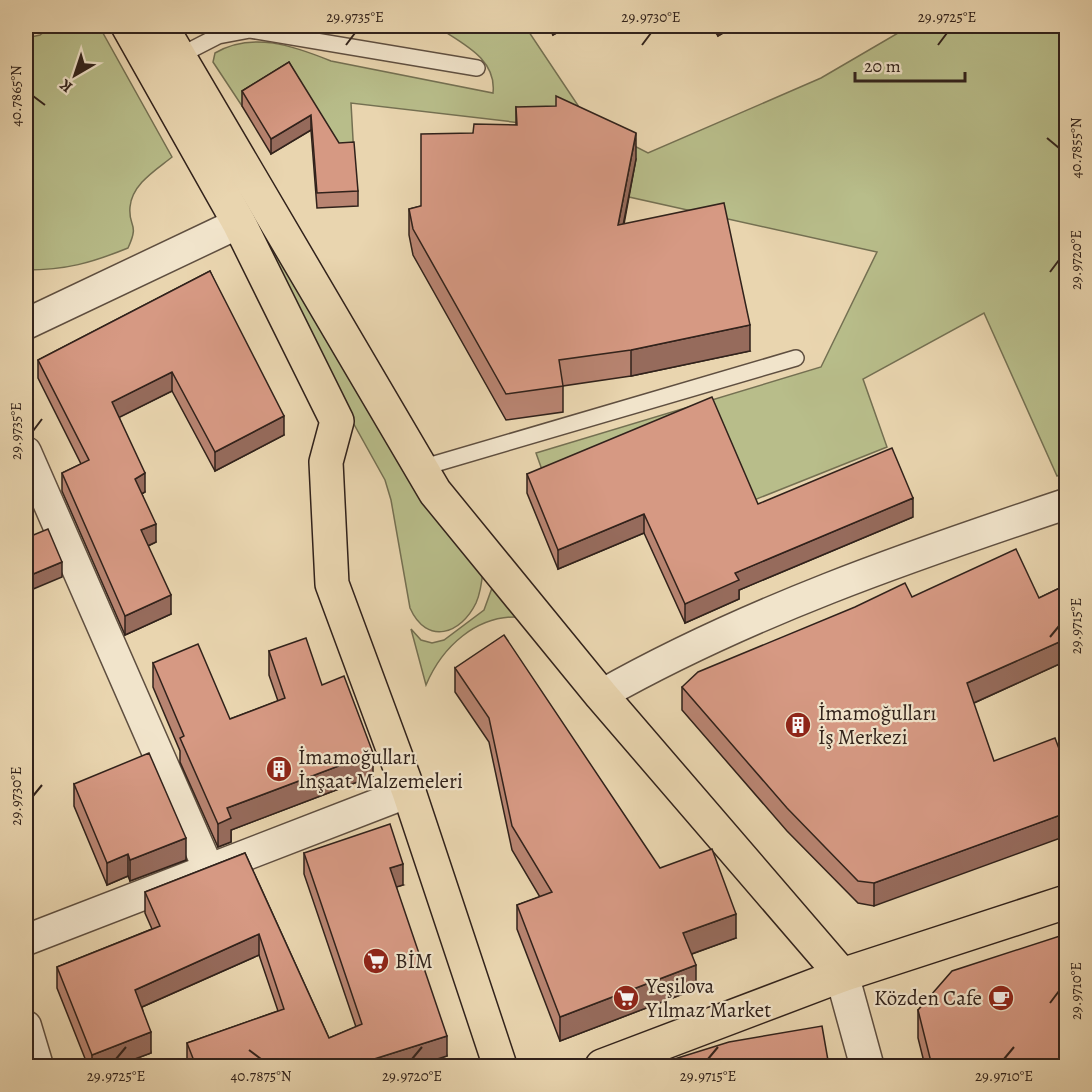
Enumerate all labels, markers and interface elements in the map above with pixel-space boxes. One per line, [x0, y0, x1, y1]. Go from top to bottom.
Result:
text: 29.9735°E [326, 7, 384, 27]
text: 29.9730°E [621, 7, 681, 27]
text: 29.9725°E [918, 7, 976, 27]
north arrow [45, 45, 105, 105]
scale bar [855, 45, 964, 83]
text: 20 m [864, 54, 901, 78]
text: 40.7865°N [6, 65, 26, 127]
text: K [55, 74, 77, 98]
text: 40.7855°N [1066, 117, 1086, 179]
text: 29.9720°E [1066, 230, 1086, 290]
text: 29.9735°E [6, 402, 26, 460]
text: 29.9715°E [1066, 598, 1086, 654]
place label: İmamoğulları İş Merkezi [818, 699, 937, 751]
building icon: İmamoğulları İş Merkezi [783, 710, 813, 740]
place label: İmamoğulları İnşaat Malzemeleri [298, 743, 463, 795]
building icon: İmamoğulları İnşaat Malzemeleri [264, 754, 294, 784]
text: 29.9730°E [6, 766, 26, 826]
supermarket icon: BİM [361, 946, 391, 976]
place label: BİM [395, 947, 433, 975]
text: 29.9710°E [1066, 962, 1086, 1020]
place label: Yeşilova Yılmaz Market [645, 972, 771, 1024]
supermarket icon: Yeşilova Yılmaz Market [611, 983, 641, 1013]
cafe icon: Közden Cafe [986, 983, 1016, 1013]
place label: Közden Cafe [874, 984, 982, 1012]
text: 29.9725°E [87, 1066, 145, 1086]
text: 40.7875°N [230, 1066, 292, 1086]
text: 29.9720°E [382, 1066, 442, 1086]
text: 29.9715°E [680, 1066, 736, 1086]
text: 29.9710°E [975, 1066, 1033, 1086]

